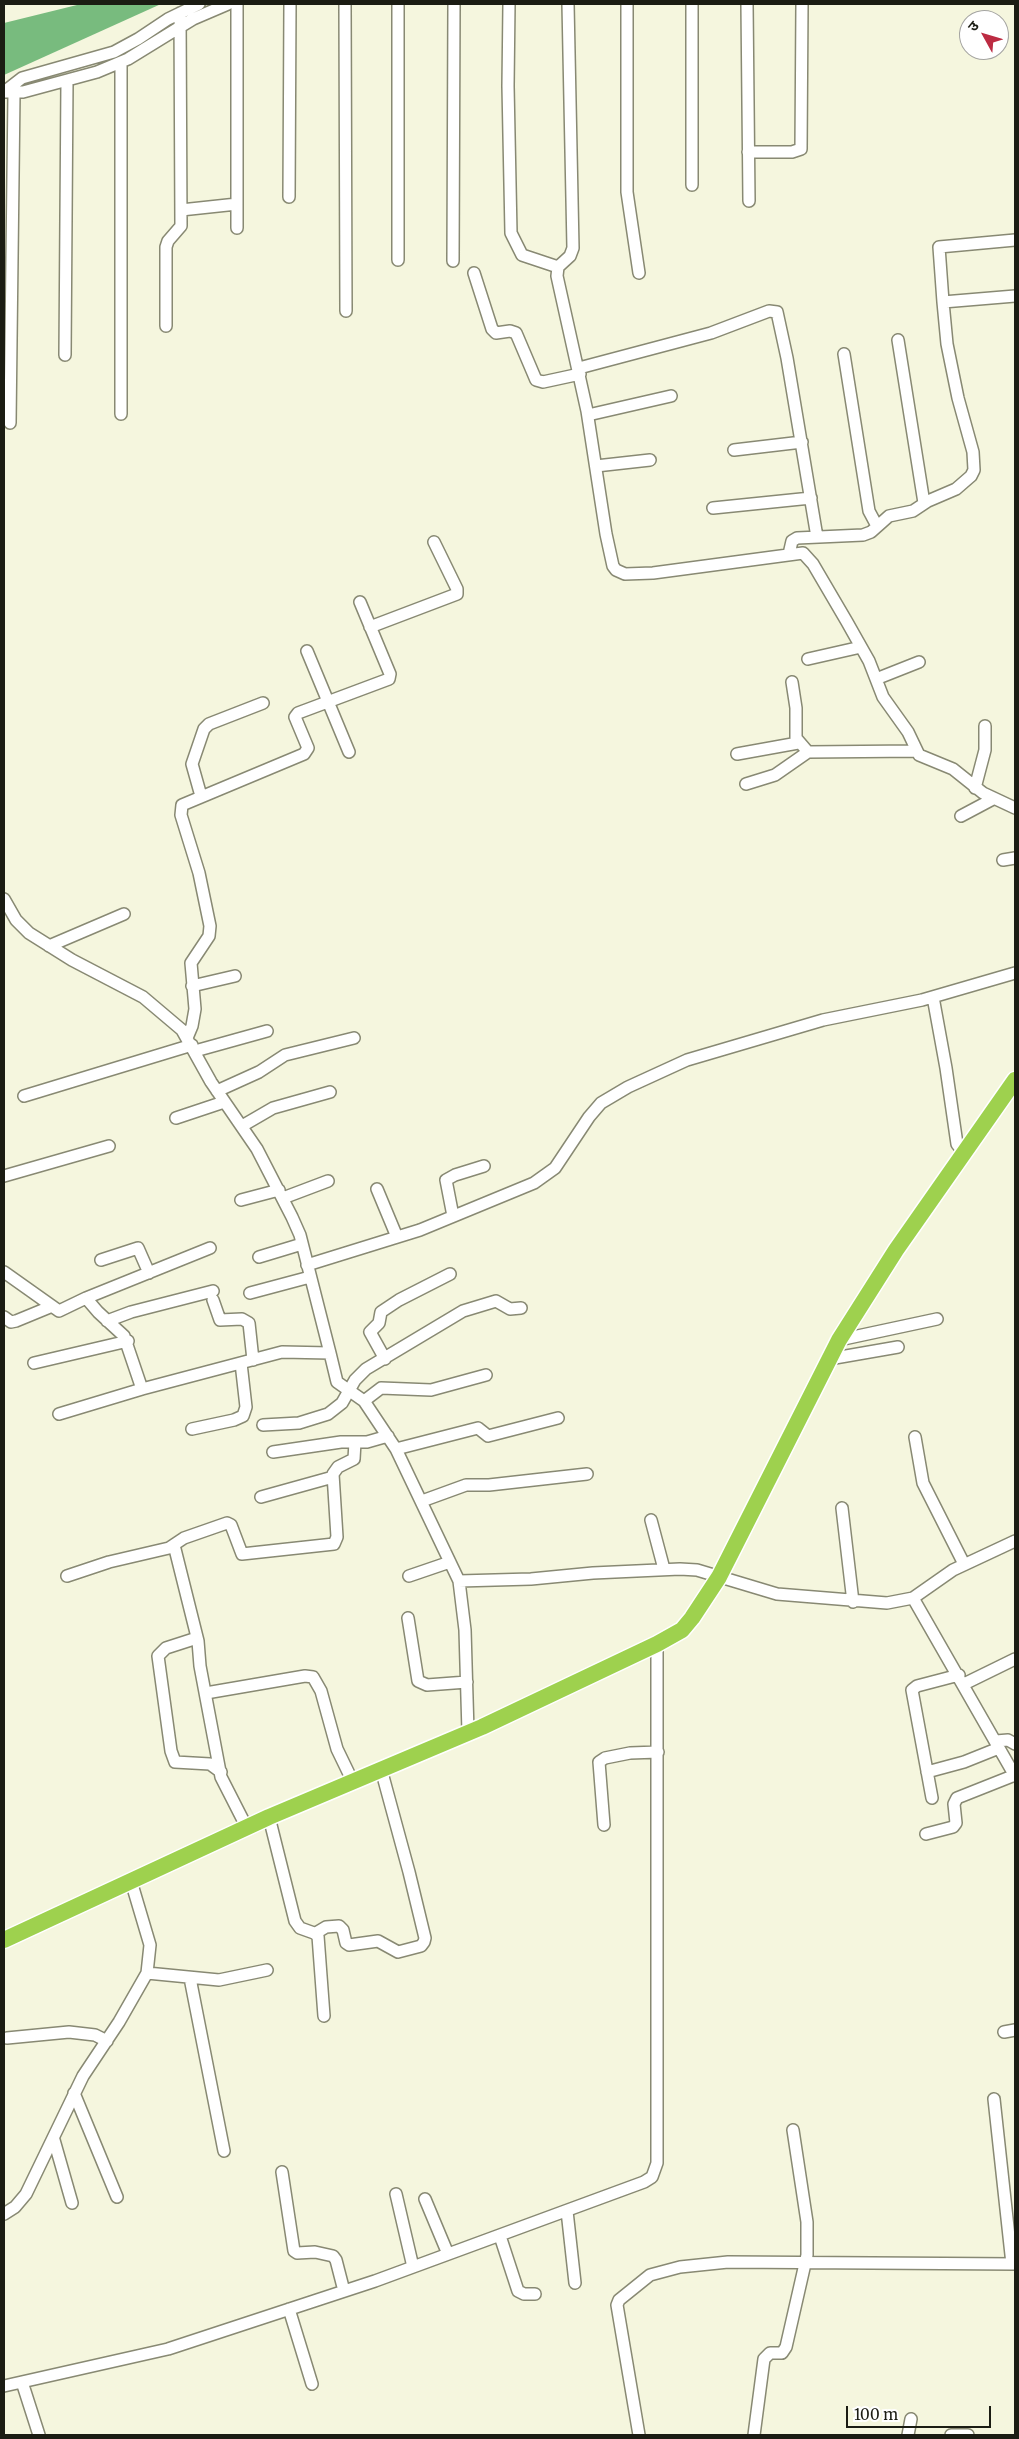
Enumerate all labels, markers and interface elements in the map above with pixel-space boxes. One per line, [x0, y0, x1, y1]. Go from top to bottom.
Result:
north arrow [959, 10, 1009, 60]
text: उ [964, 17, 983, 35]
scale bar [849, 2396, 994, 2428]
text: 100 m [854, 2405, 898, 2424]

